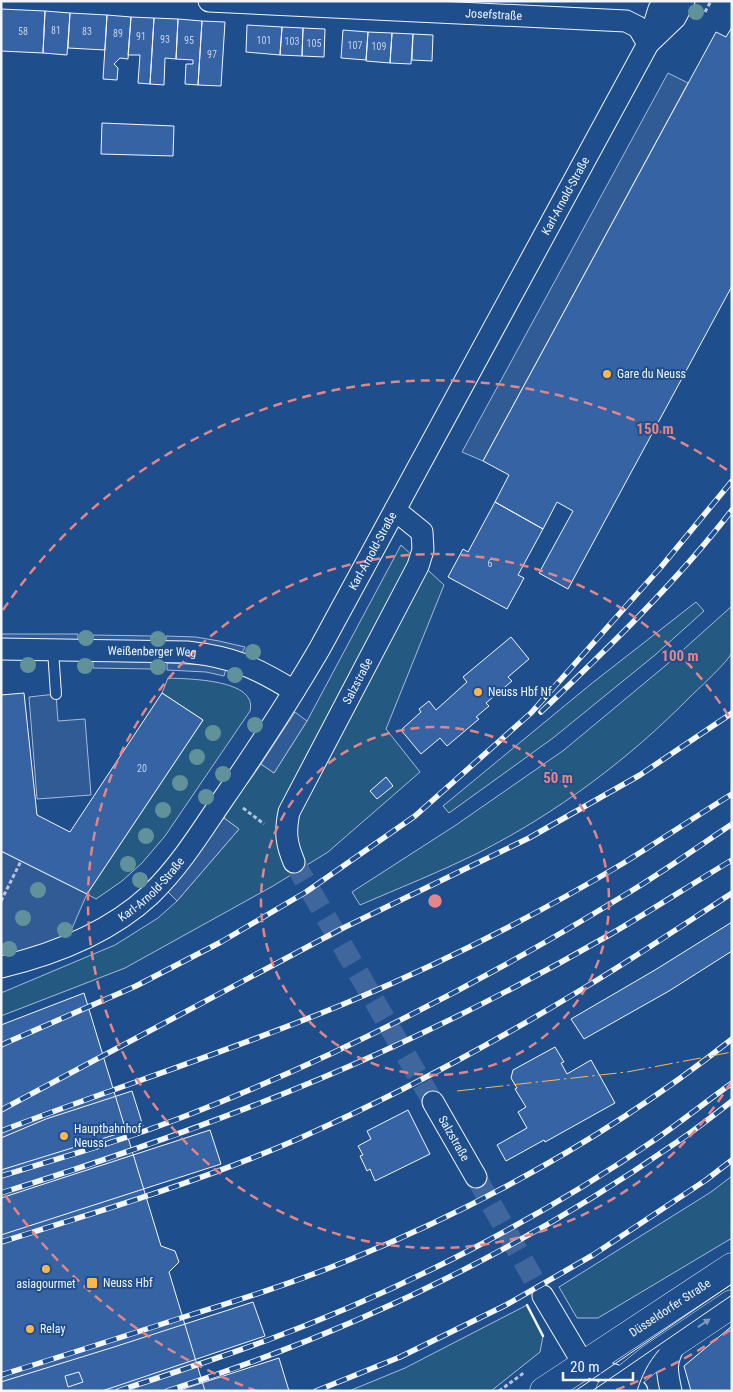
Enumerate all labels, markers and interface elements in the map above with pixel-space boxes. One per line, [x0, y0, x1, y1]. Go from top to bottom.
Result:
street label: Josefstraße [465, 6, 523, 23]
house number: 81 [51, 25, 61, 36]
house number: 58 [18, 26, 28, 37]
house number: 83 [82, 26, 92, 37]
house number: 89 [113, 28, 123, 39]
house number: 91 [136, 31, 146, 42]
house number: 93 [160, 34, 170, 45]
house number: 95 [184, 35, 194, 46]
house number: 101 [257, 35, 271, 46]
house number: 103 [285, 36, 299, 47]
house number: 105 [307, 38, 321, 49]
house number: 107 [348, 40, 362, 51]
house number: 109 [372, 41, 386, 52]
house number: 97 [207, 49, 217, 60]
street label: Karl-Arnold-Straße [539, 154, 592, 237]
place label: Gare du Neuss [617, 367, 686, 381]
marker: Gare du Neuss [601, 368, 613, 380]
text: 150 m [636, 420, 674, 438]
street label: Karl-Arnold-Straße [346, 509, 400, 592]
house number: 6 [488, 558, 493, 569]
street label: Weißenberger Weg [108, 644, 197, 660]
text: 100 m [661, 647, 699, 665]
street label: Salzstraße [340, 655, 376, 707]
place label: Neuss Hbf Nf [488, 685, 552, 699]
marker: Neuss Hbf Nf [472, 686, 484, 698]
house number: 20 [137, 763, 147, 774]
text: 50 m [543, 769, 573, 787]
street label: Karl-Arnold-Straße [116, 854, 187, 925]
centre of rings [426, 892, 444, 910]
street label: Salzstraße [435, 1113, 473, 1164]
place label: Hauptbahnhof Neuss [74, 1122, 142, 1150]
marker: Hauptbahnhof Neuss [58, 1130, 70, 1142]
marker: asiagourmet [40, 1263, 52, 1275]
marker: Neuss Hbf [85, 1276, 99, 1290]
place label: Neuss Hbf [103, 1276, 153, 1290]
street label: Düsseldorfer Straße [627, 1276, 714, 1340]
place label: asiagourmet [16, 1277, 76, 1291]
one-way arrow [697, 1318, 710, 1328]
place label: Relay [40, 1322, 65, 1336]
marker: Relay [24, 1323, 36, 1335]
scale bar [563, 1350, 633, 1382]
text: 20 m [570, 1358, 600, 1376]

